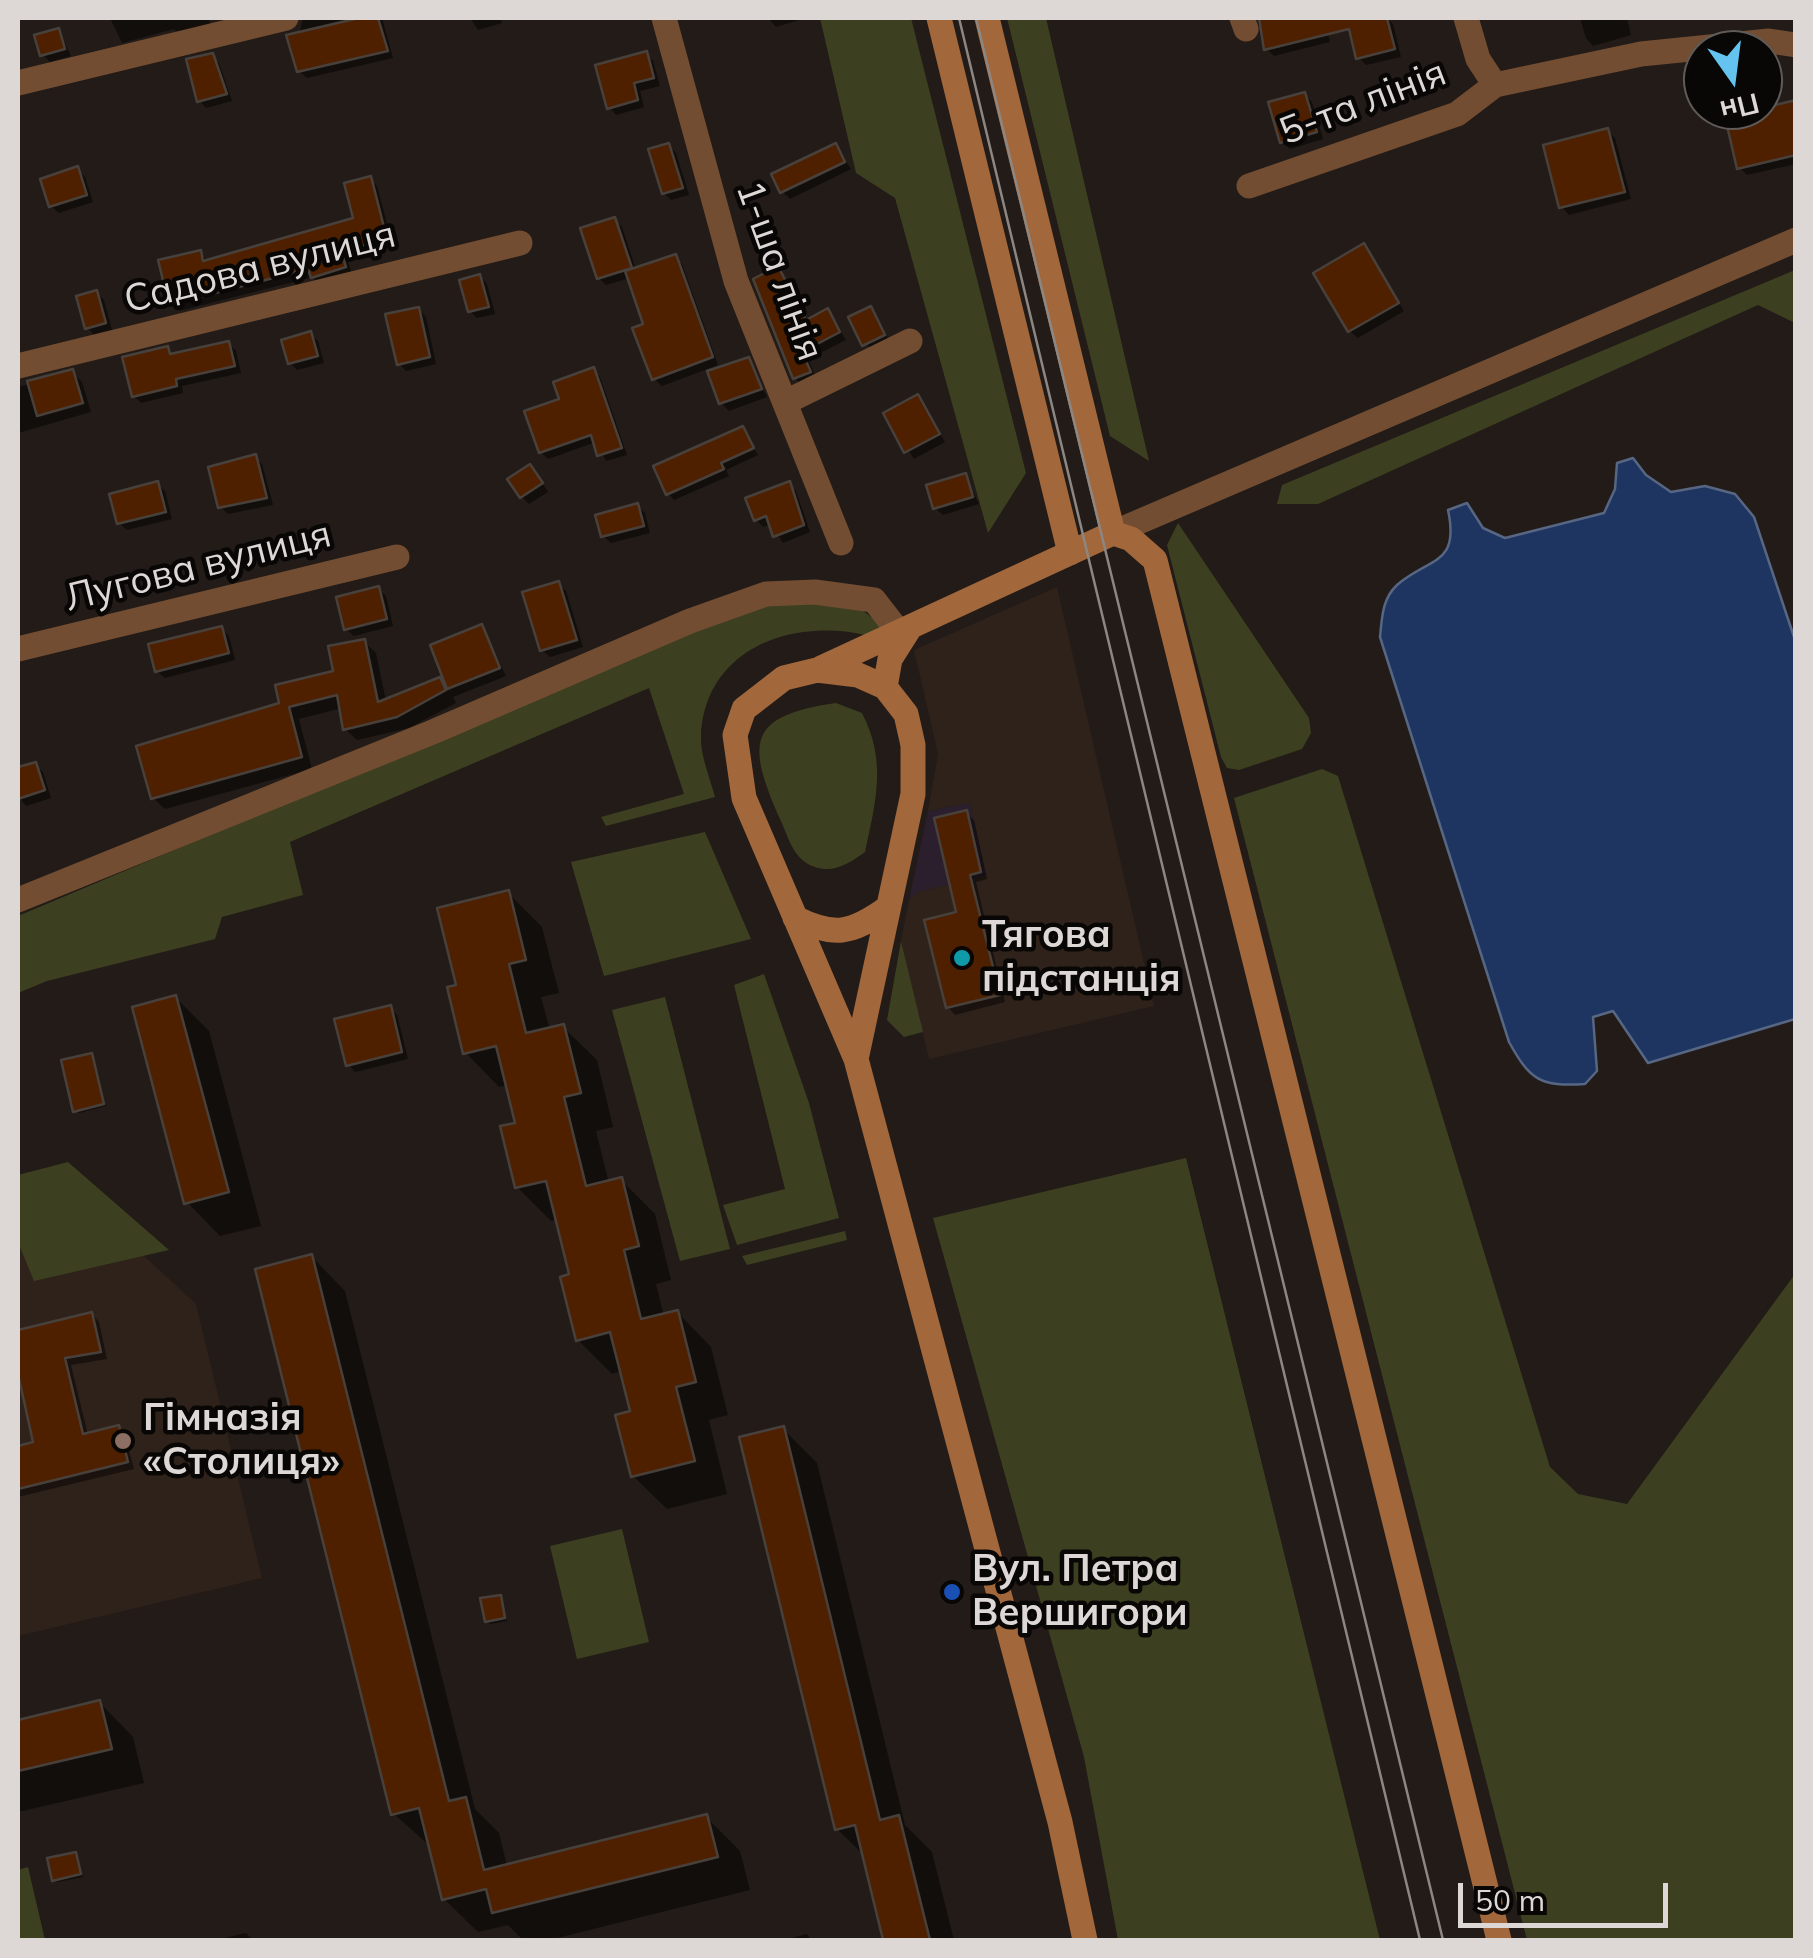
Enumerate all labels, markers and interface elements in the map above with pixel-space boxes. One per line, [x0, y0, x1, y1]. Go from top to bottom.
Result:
north arrow [1683, 30, 1783, 130]
street label: 5-та лінія [1274, 51, 1452, 155]
text: Пн [1717, 86, 1763, 129]
street label: 1-ша лінія [725, 175, 833, 367]
street label: Садова вулиця [120, 212, 400, 324]
street label: Лугова вулиця [60, 512, 336, 622]
place label: Тягова пiдстанцiя [982, 913, 1181, 1002]
marker: Тягова пiдстанцiя [951, 947, 973, 969]
place label: Гімназія «Столиця» [143, 1396, 340, 1486]
marker: Гімназія «Столиця» [112, 1430, 134, 1452]
place label: Вул. Петра Вершигори [972, 1547, 1187, 1636]
marker: Вул. Петра Вершигори [941, 1581, 963, 1603]
scale bar [1463, 1863, 1673, 1925]
text: 50 m [1475, 1881, 1545, 1919]

